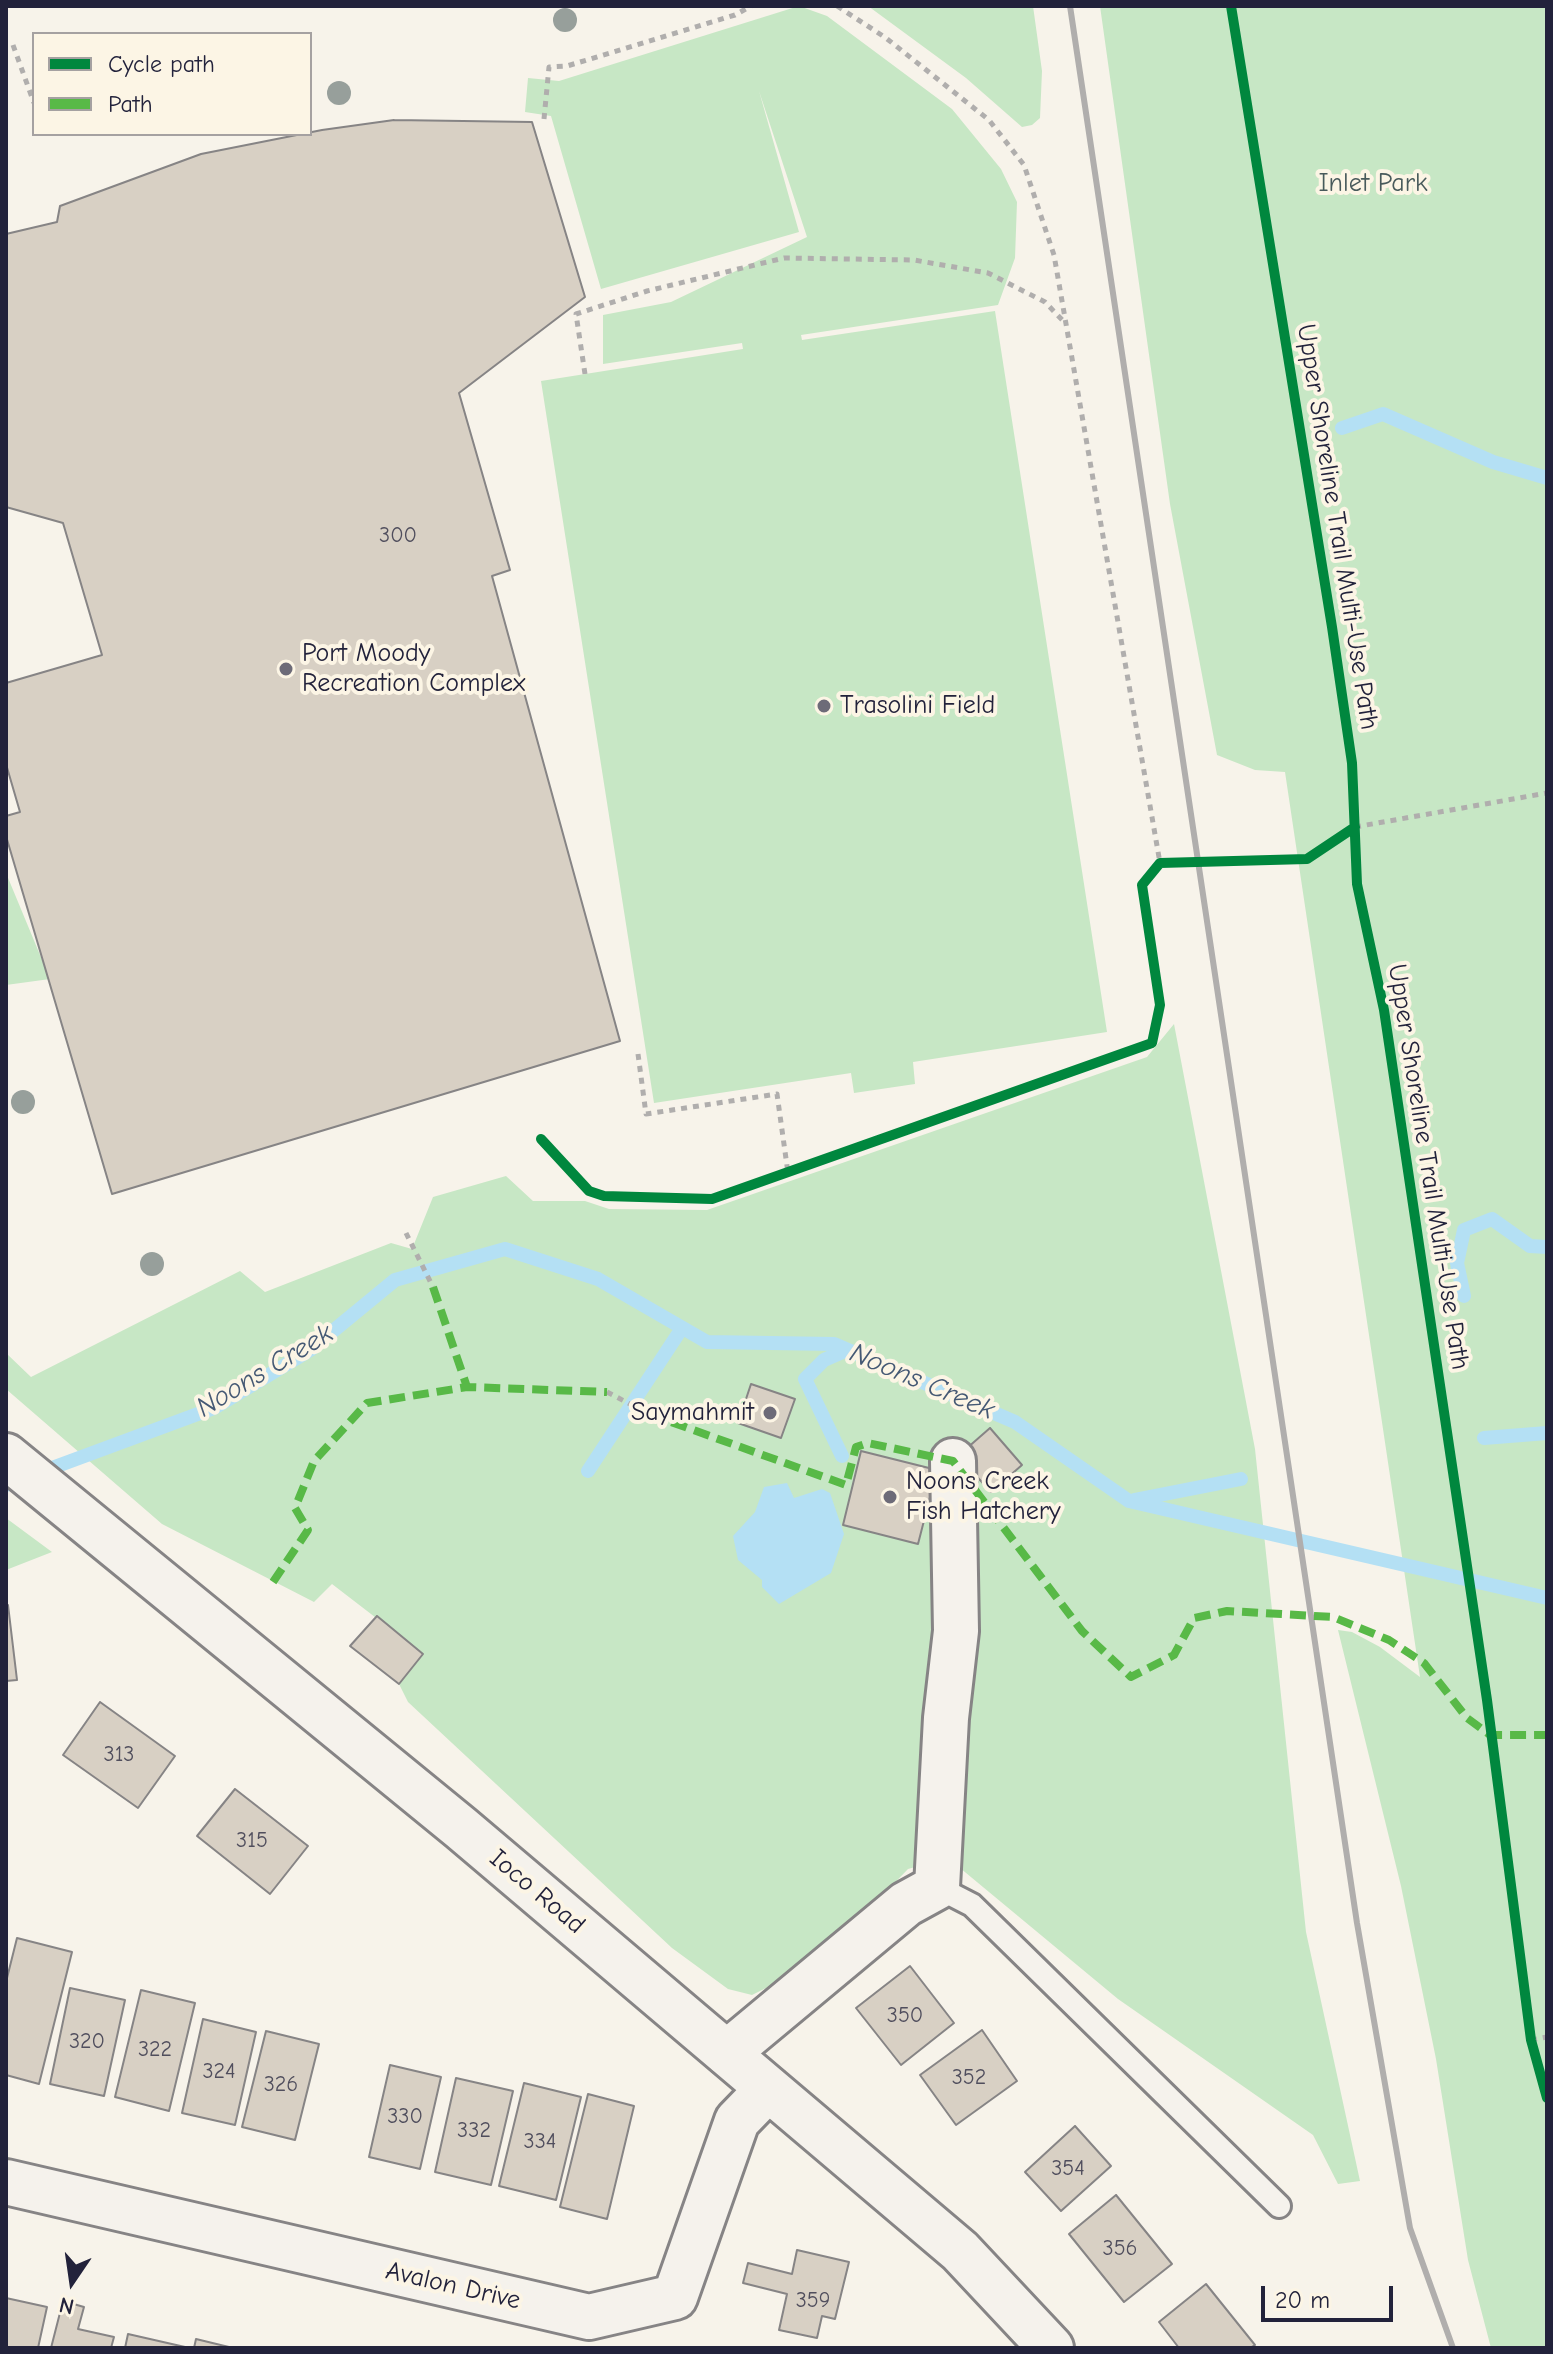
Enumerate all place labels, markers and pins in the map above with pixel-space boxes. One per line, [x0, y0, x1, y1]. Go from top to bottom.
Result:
place label: Port Moody Recreation Complex [302, 638, 525, 700]
marker: Port Moody Recreation Complex [277, 660, 295, 678]
place label: Trasolini Field [840, 690, 995, 722]
marker: Trasolini Field [815, 697, 833, 715]
place label: Saymahmit [631, 1397, 754, 1429]
marker: Saymahmit [761, 1404, 779, 1422]
place label: Noons Creek Fish Hatchery [906, 1466, 1061, 1528]
marker: Noons Creek Fish Hatchery [881, 1488, 899, 1506]

